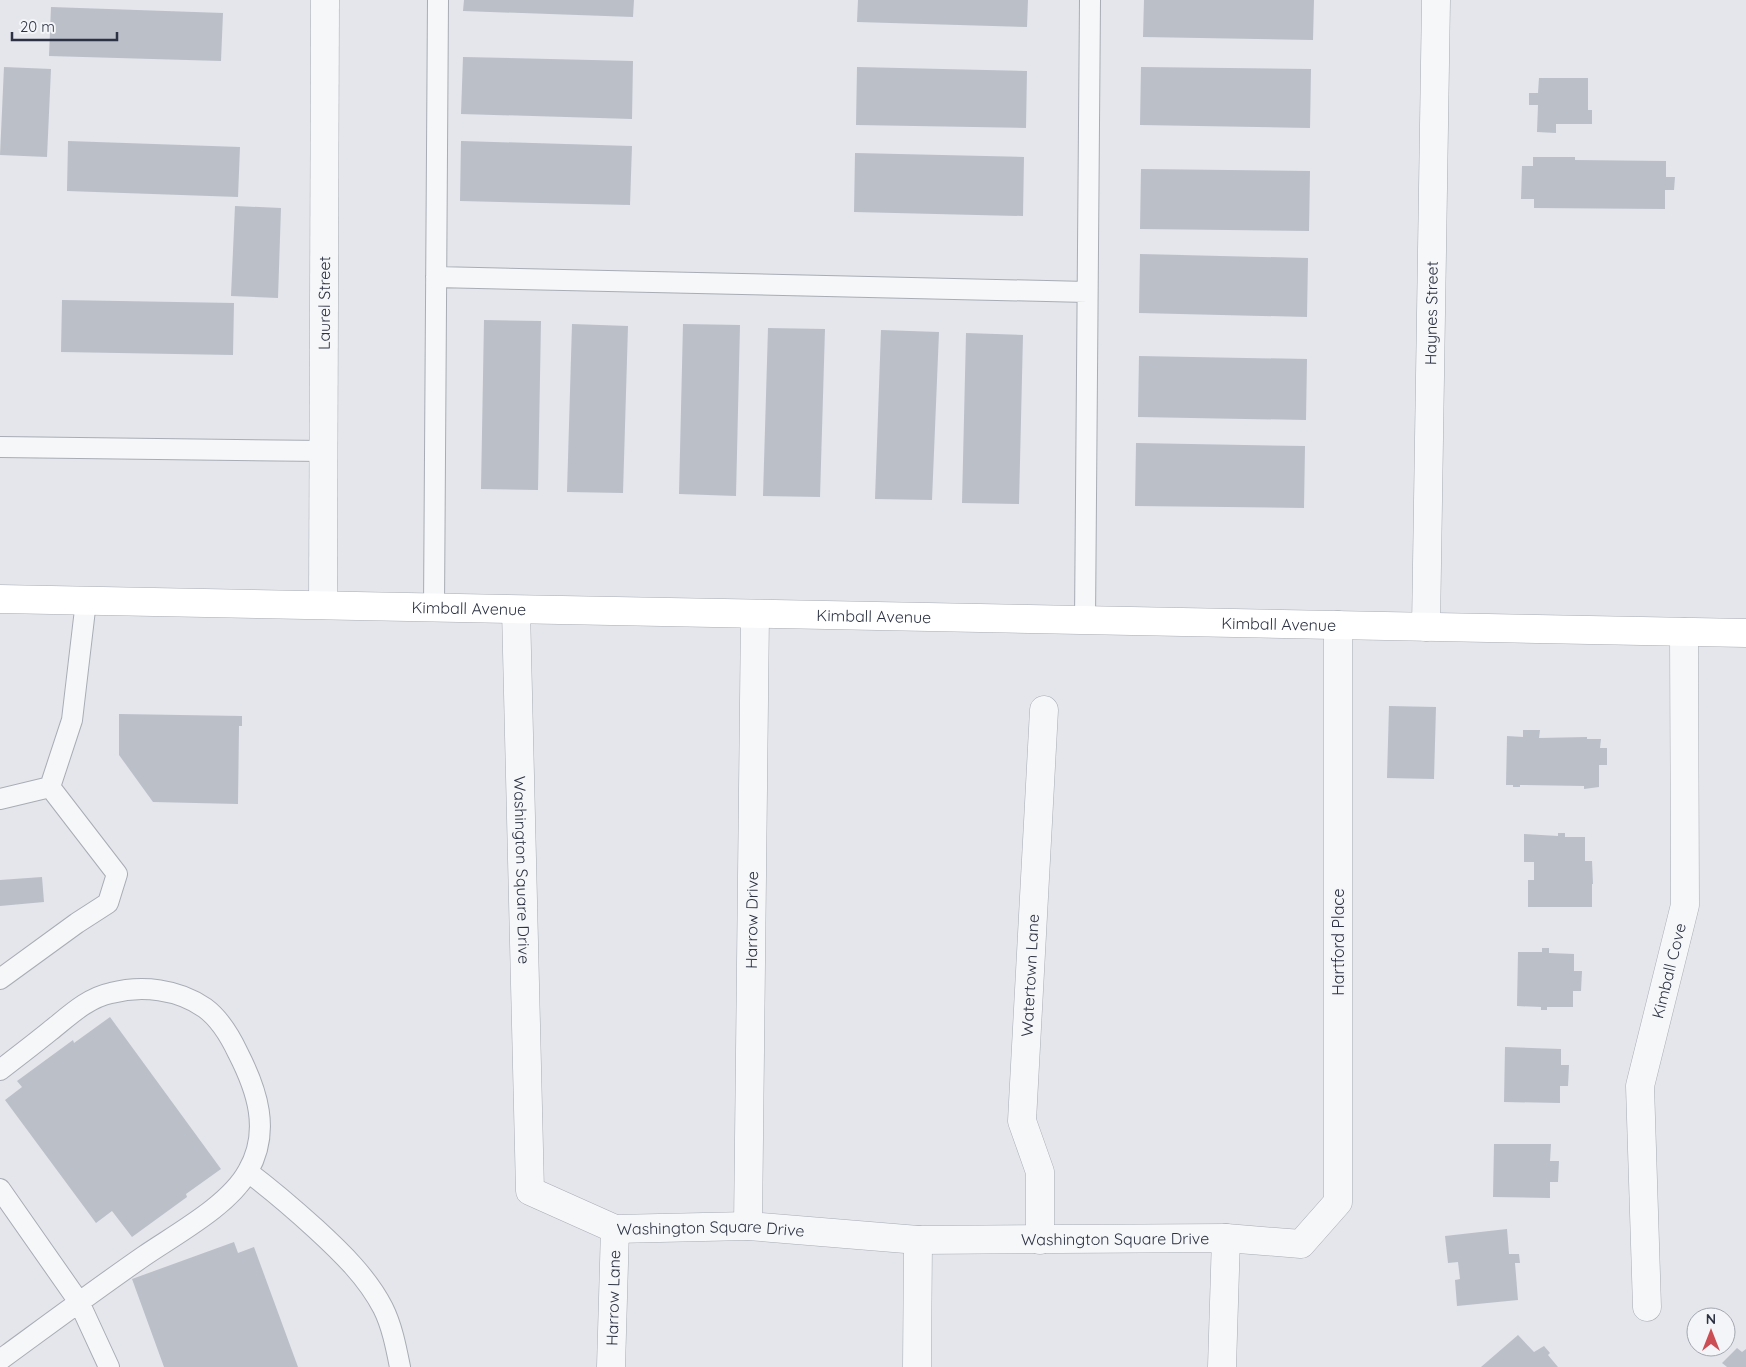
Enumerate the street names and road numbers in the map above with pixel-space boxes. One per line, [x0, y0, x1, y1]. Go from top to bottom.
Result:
street label: Laurel Street [314, 256, 334, 350]
street label: Haynes Street [1420, 261, 1442, 365]
street label: Kimball Avenue [411, 597, 526, 619]
street label: Kimball Avenue [816, 605, 931, 627]
street label: Kimball Avenue [1221, 613, 1336, 635]
street label: Washington Square Drive [510, 776, 535, 964]
street label: Harrow Drive [741, 871, 762, 969]
street label: Hartford Place [1328, 888, 1348, 996]
street label: Watertown Lane [1017, 913, 1043, 1037]
street label: Kimball Cove [1647, 921, 1690, 1020]
street label: Washington Square Drive [616, 1216, 805, 1241]
street label: Washington Square Drive [1021, 1228, 1209, 1249]
street label: Harrow Lane [602, 1250, 624, 1346]

